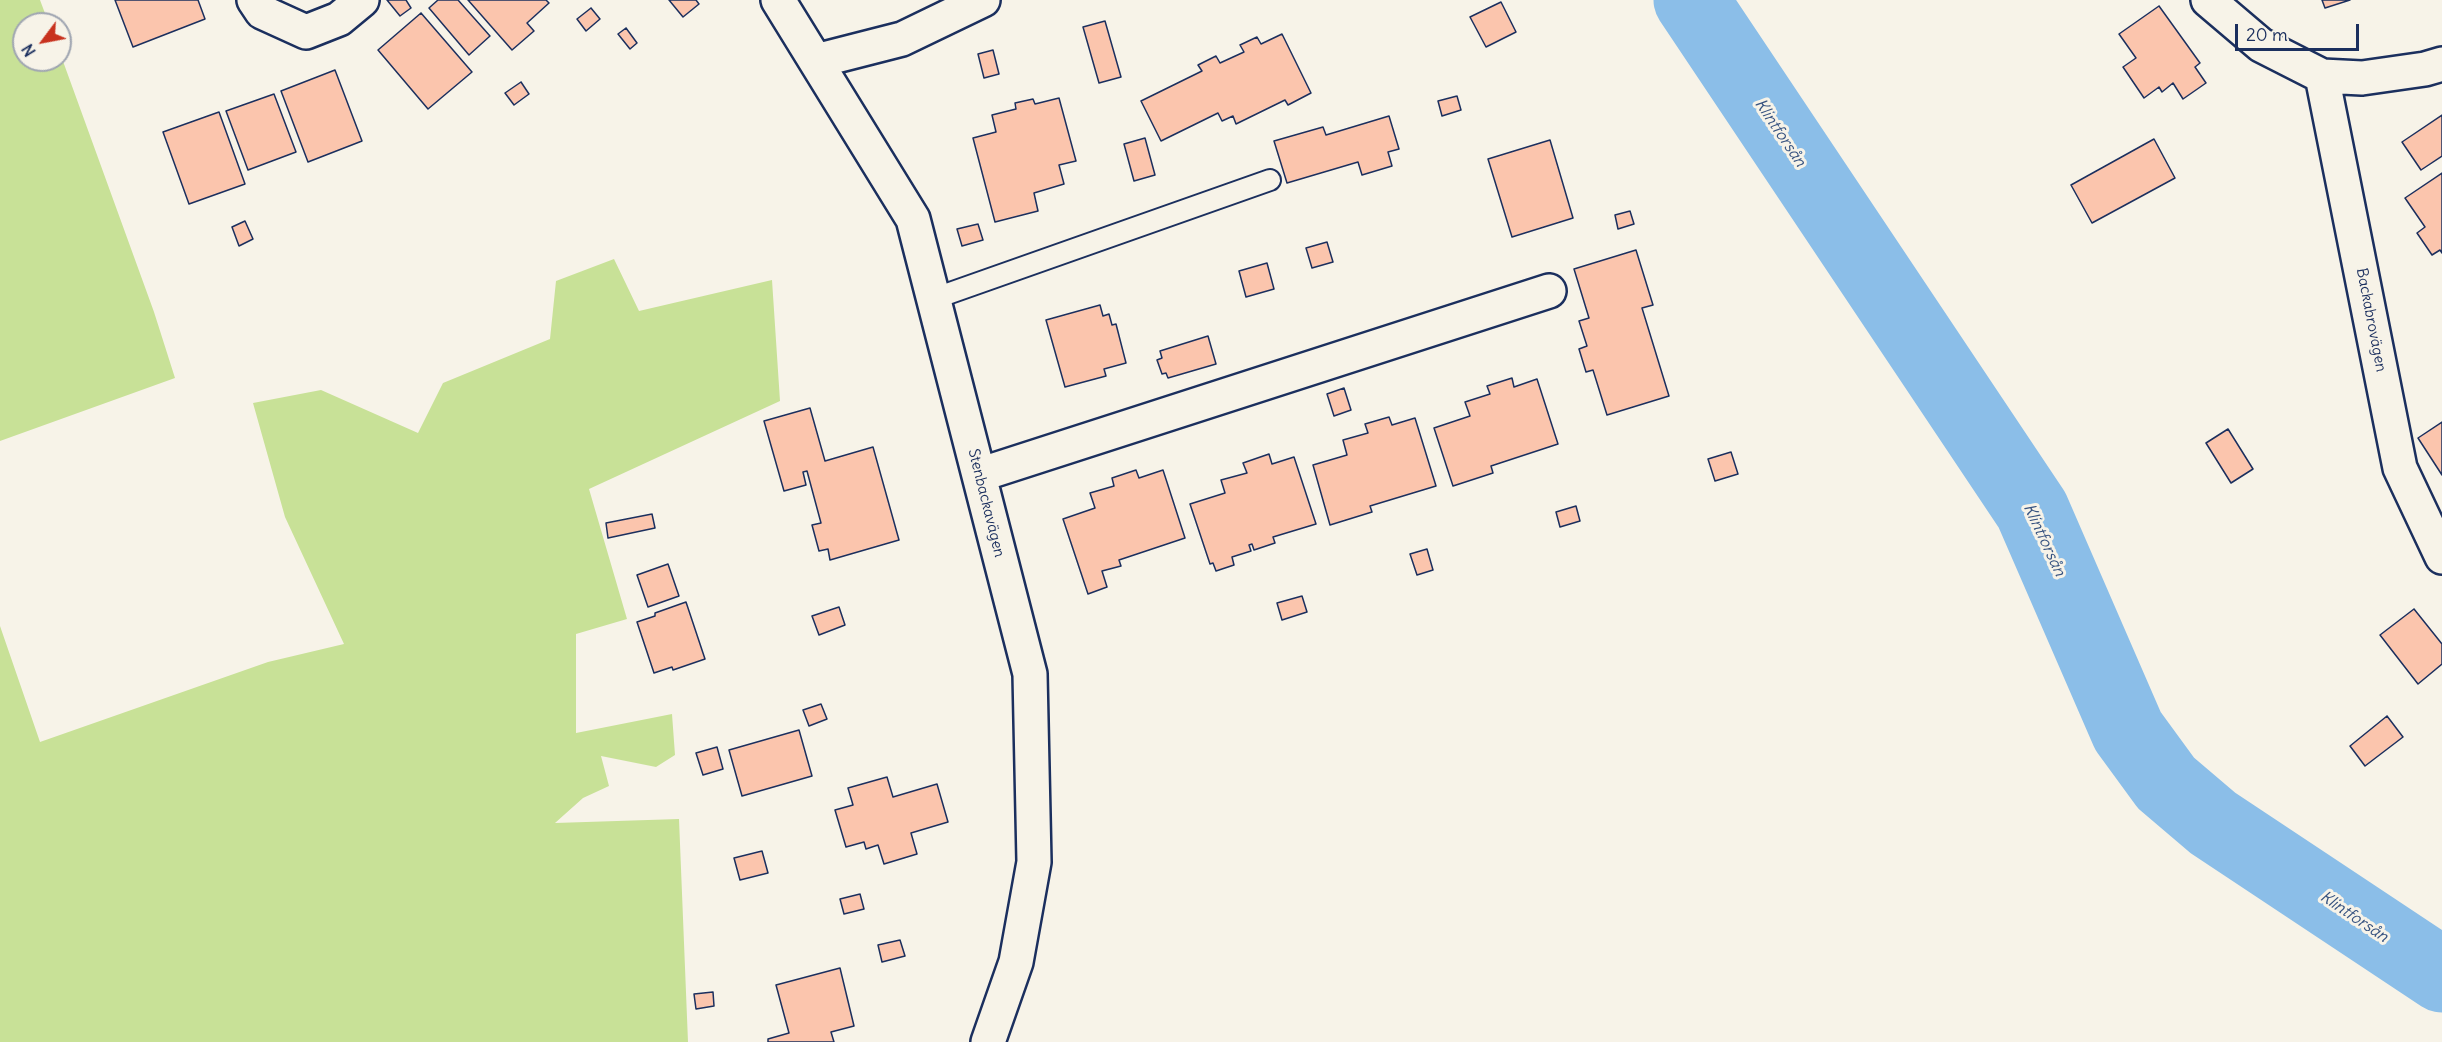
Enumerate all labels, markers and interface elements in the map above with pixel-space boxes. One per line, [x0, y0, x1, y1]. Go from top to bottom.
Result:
north arrow [12, 12, 72, 72]
scale bar [2238, 12, 2362, 50]
text: 20 m [2246, 23, 2288, 46]
text: N [17, 40, 40, 60]
water label: Klintforsån [1750, 95, 1810, 171]
street label: Backabrovägen [2352, 266, 2390, 374]
street label: Stenbackavägen [964, 447, 1008, 559]
water label: Klintforsån [2019, 501, 2069, 579]
water label: Klintforsån [2316, 887, 2392, 947]

